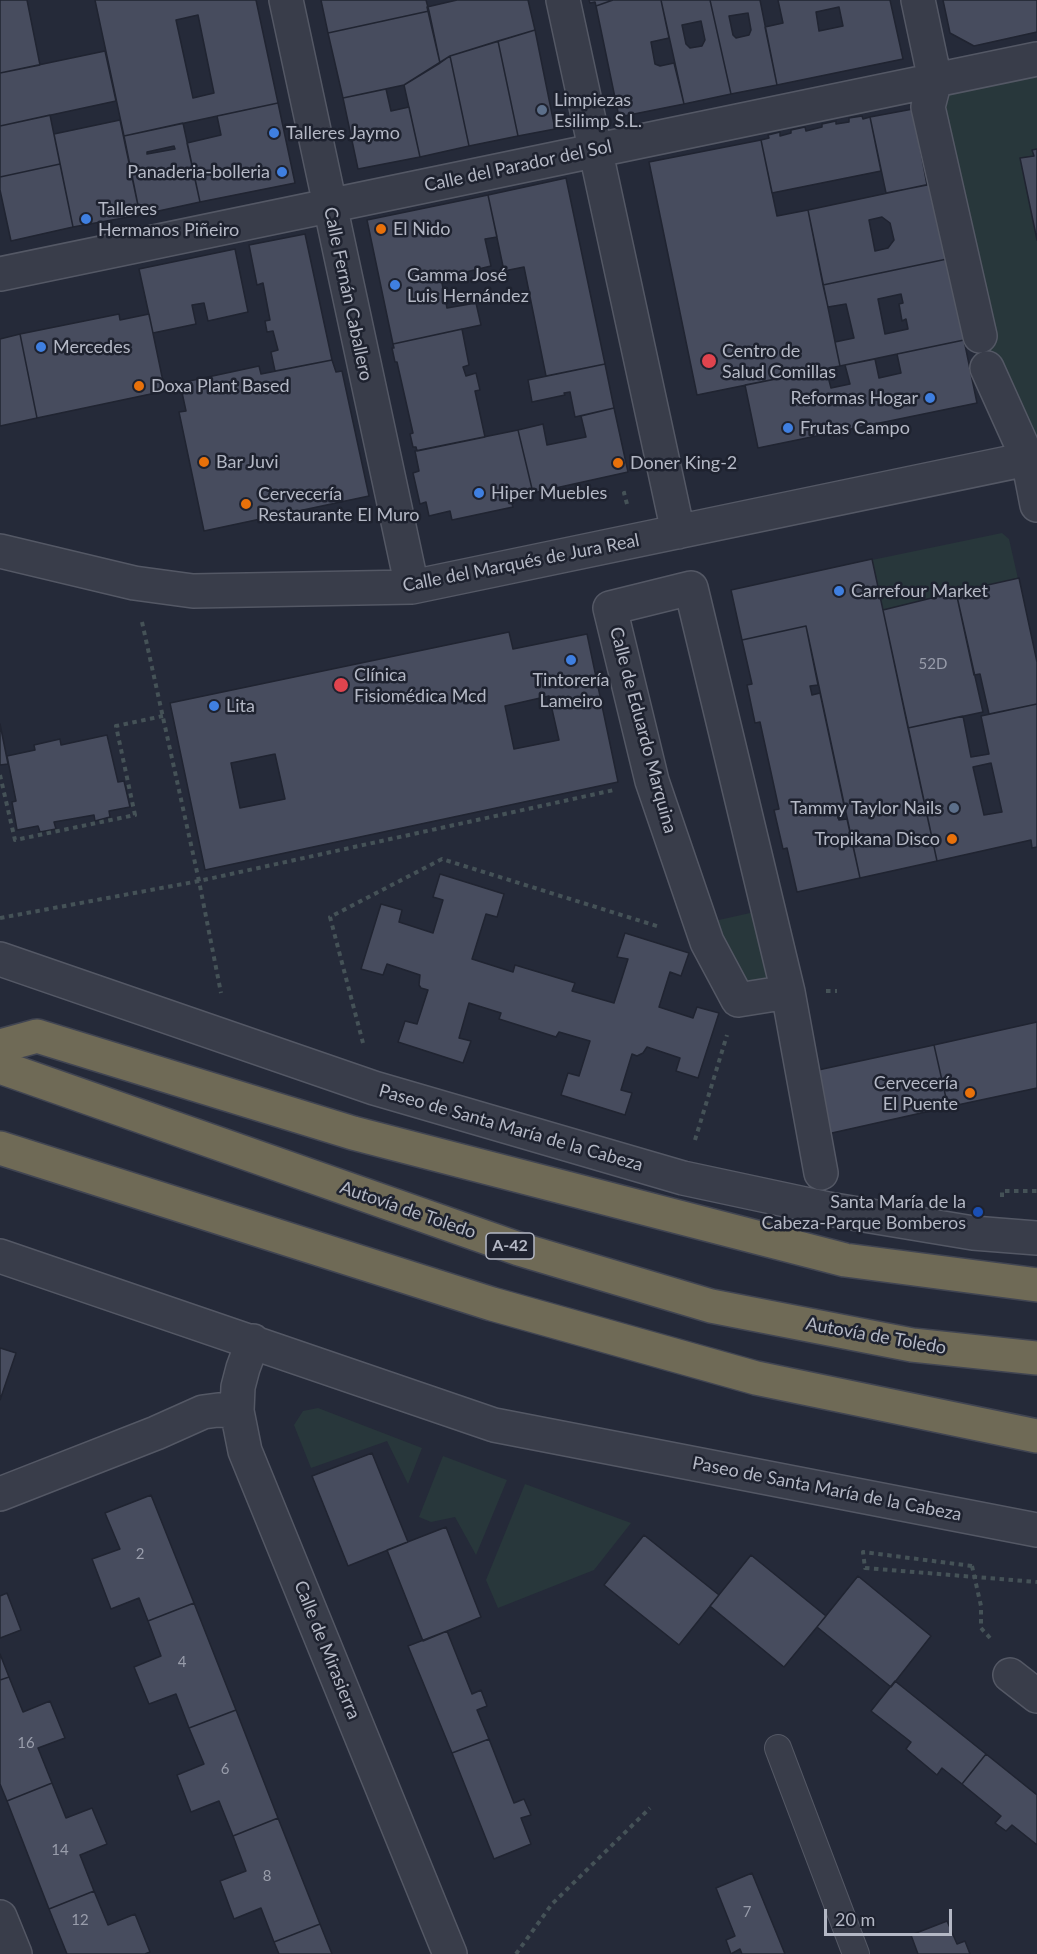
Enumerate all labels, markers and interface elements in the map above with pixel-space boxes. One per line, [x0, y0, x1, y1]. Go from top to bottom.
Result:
place label: Limpiezas Esilimp S.L. [554, 89, 642, 132]
marker: Limpiezas Esilimp S.L. [535, 103, 549, 117]
place label: Talleres Jaymo [286, 122, 400, 144]
marker: Talleres Jaymo [267, 126, 281, 140]
street label: Calle del Parador del Sol [422, 136, 614, 196]
place label: Panaderia-bolleria [127, 161, 270, 183]
marker: Panaderia-bolleria [275, 165, 289, 179]
place label: Talleres Hermanos Piñeiro [98, 198, 239, 240]
street label: Calle Fernán Caballero [319, 205, 377, 383]
marker: Talleres Hermanos Piñeiro [79, 212, 93, 226]
place label: El Nido [393, 218, 450, 240]
marker: El Nido [374, 222, 388, 236]
place label: Gamma José Luis Hernández [407, 264, 529, 306]
marker: Gamma José Luis Hernández [388, 278, 402, 292]
place label: Mercedes [53, 336, 130, 358]
marker: Mercedes [34, 340, 48, 354]
place label: Centro de Salud Comillas [722, 340, 836, 382]
marker: Centro de Salud Comillas [700, 352, 718, 370]
place label: Doxa Plant Based [151, 375, 290, 397]
marker: Doxa Plant Based [132, 379, 146, 393]
place label: Reformas Hogar [790, 387, 918, 409]
marker: Reformas Hogar [923, 391, 937, 405]
place label: Frutas Campo [800, 417, 910, 439]
marker: Frutas Campo [781, 421, 795, 435]
place label: Bar Juvi [216, 451, 279, 473]
place label: Doner King-2 [630, 452, 737, 474]
marker: Bar Juvi [197, 455, 211, 469]
marker: Doner King-2 [611, 456, 625, 470]
place label: Hiper Muebles [491, 482, 607, 504]
place label: Cervecería Restaurante El Muro [258, 483, 419, 526]
marker: Hiper Muebles [472, 486, 486, 500]
marker: Cervecería Restaurante El Muro [239, 497, 253, 511]
street label: Calle del Marqués de Jura Real [401, 529, 641, 597]
place label: Carrefour Market [851, 580, 988, 602]
marker: Carrefour Market [832, 584, 846, 598]
street label: Calle de Eduardo Marquina [605, 624, 681, 836]
marker: Tintorería Lameiro [564, 653, 578, 667]
house number: 52D [919, 655, 947, 673]
place label: Clínica Fisiomédica Mcd [354, 664, 487, 706]
place label: Tintorería Lameiro [533, 669, 609, 712]
marker: Clínica Fisiomédica Mcd [332, 676, 350, 694]
place label: Lita [226, 695, 255, 717]
marker: Lita [207, 699, 221, 713]
place label: Tammy Taylor Nails [790, 797, 942, 819]
marker: Tammy Taylor Nails [947, 801, 961, 815]
place label: Tropikana Disco [815, 828, 940, 850]
marker: Tropikana Disco [945, 832, 959, 846]
place label: Cervecería El Puente [874, 1072, 958, 1114]
street label: Paseo de Santa María de la Cabeza [376, 1080, 646, 1176]
marker: Cervecería El Puente [963, 1086, 977, 1100]
street label: Autovía de Toledo [337, 1177, 479, 1243]
place label: Santa María de la Cabeza-Parque Bomberos [762, 1191, 966, 1234]
marker: Santa María de la Cabeza-Parque Bomberos [971, 1205, 985, 1219]
road number: A-42 [486, 1233, 534, 1259]
street label: Autovía de Toledo [804, 1313, 948, 1359]
street label: Paseo de Santa María de la Cabeza [691, 1452, 963, 1526]
house number: 2 [136, 1545, 144, 1563]
street label: Calle de Mirasierra [289, 1578, 365, 1722]
house number: 4 [178, 1653, 186, 1671]
house number: 16 [17, 1734, 35, 1752]
house number: 6 [221, 1760, 229, 1778]
house number: 14 [51, 1841, 69, 1859]
house number: 8 [263, 1867, 271, 1885]
scale bar [827, 1897, 954, 1935]
house number: 7 [743, 1903, 751, 1921]
text: 20 m [835, 1908, 875, 1930]
house number: 12 [71, 1911, 89, 1929]

